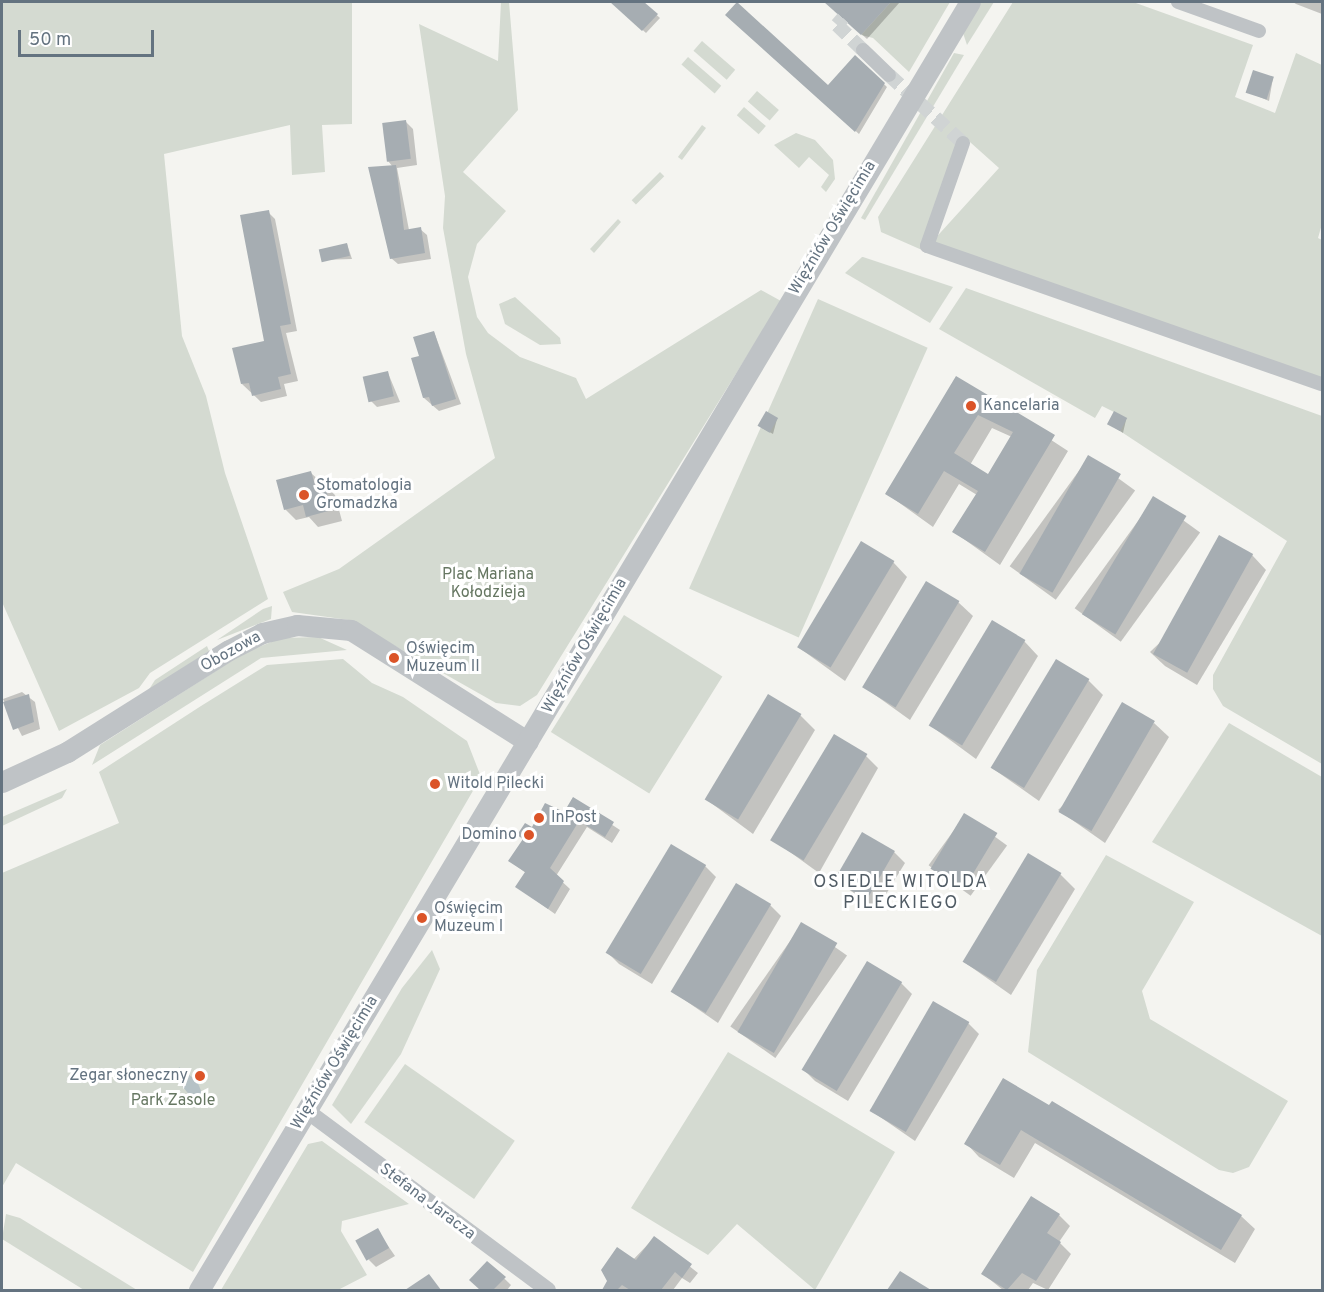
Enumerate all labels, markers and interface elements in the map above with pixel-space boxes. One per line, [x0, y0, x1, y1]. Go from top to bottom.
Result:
scale bar [21, 18, 158, 56]
text: 50 m [29, 29, 71, 52]
street label: Więźniów Oświęcimia [785, 158, 881, 298]
place label: Kancelaria [983, 396, 1059, 416]
marker: Kancelaria [964, 399, 978, 413]
place label: Stomatologia Gromadzka [316, 476, 412, 514]
marker: Stomatologia Gromadzka [297, 488, 311, 502]
park label: Plac Mariana Kołodzieja [442, 565, 534, 603]
street label: Więźniów Oświęcimia [538, 575, 632, 717]
street label: Obozowa [197, 628, 265, 676]
place label: Oświęcim Muzeum II [406, 639, 480, 677]
marker: Oświęcim Muzeum II [387, 651, 401, 665]
place label: Witold Pilecki [447, 774, 544, 794]
marker: Witold Pilecki [428, 777, 442, 791]
place label: InPost [551, 808, 597, 828]
marker: InPost [532, 811, 546, 825]
place label: Domino [462, 825, 517, 845]
marker: Domino [522, 828, 536, 842]
district label: OSIEDLE WITOLDA PILECKIEGO [813, 873, 989, 916]
place label: Oświęcim Muzeum I [434, 899, 503, 937]
marker: Oświęcim Muzeum I [415, 911, 429, 925]
street label: Więźniów Oświęcimia [287, 993, 383, 1133]
place label: Zegar słoneczny [69, 1066, 188, 1086]
marker: Zegar słoneczny [193, 1069, 207, 1083]
park label: Park Zasole [131, 1091, 215, 1111]
street label: Stefana Jaracza [375, 1160, 479, 1244]

